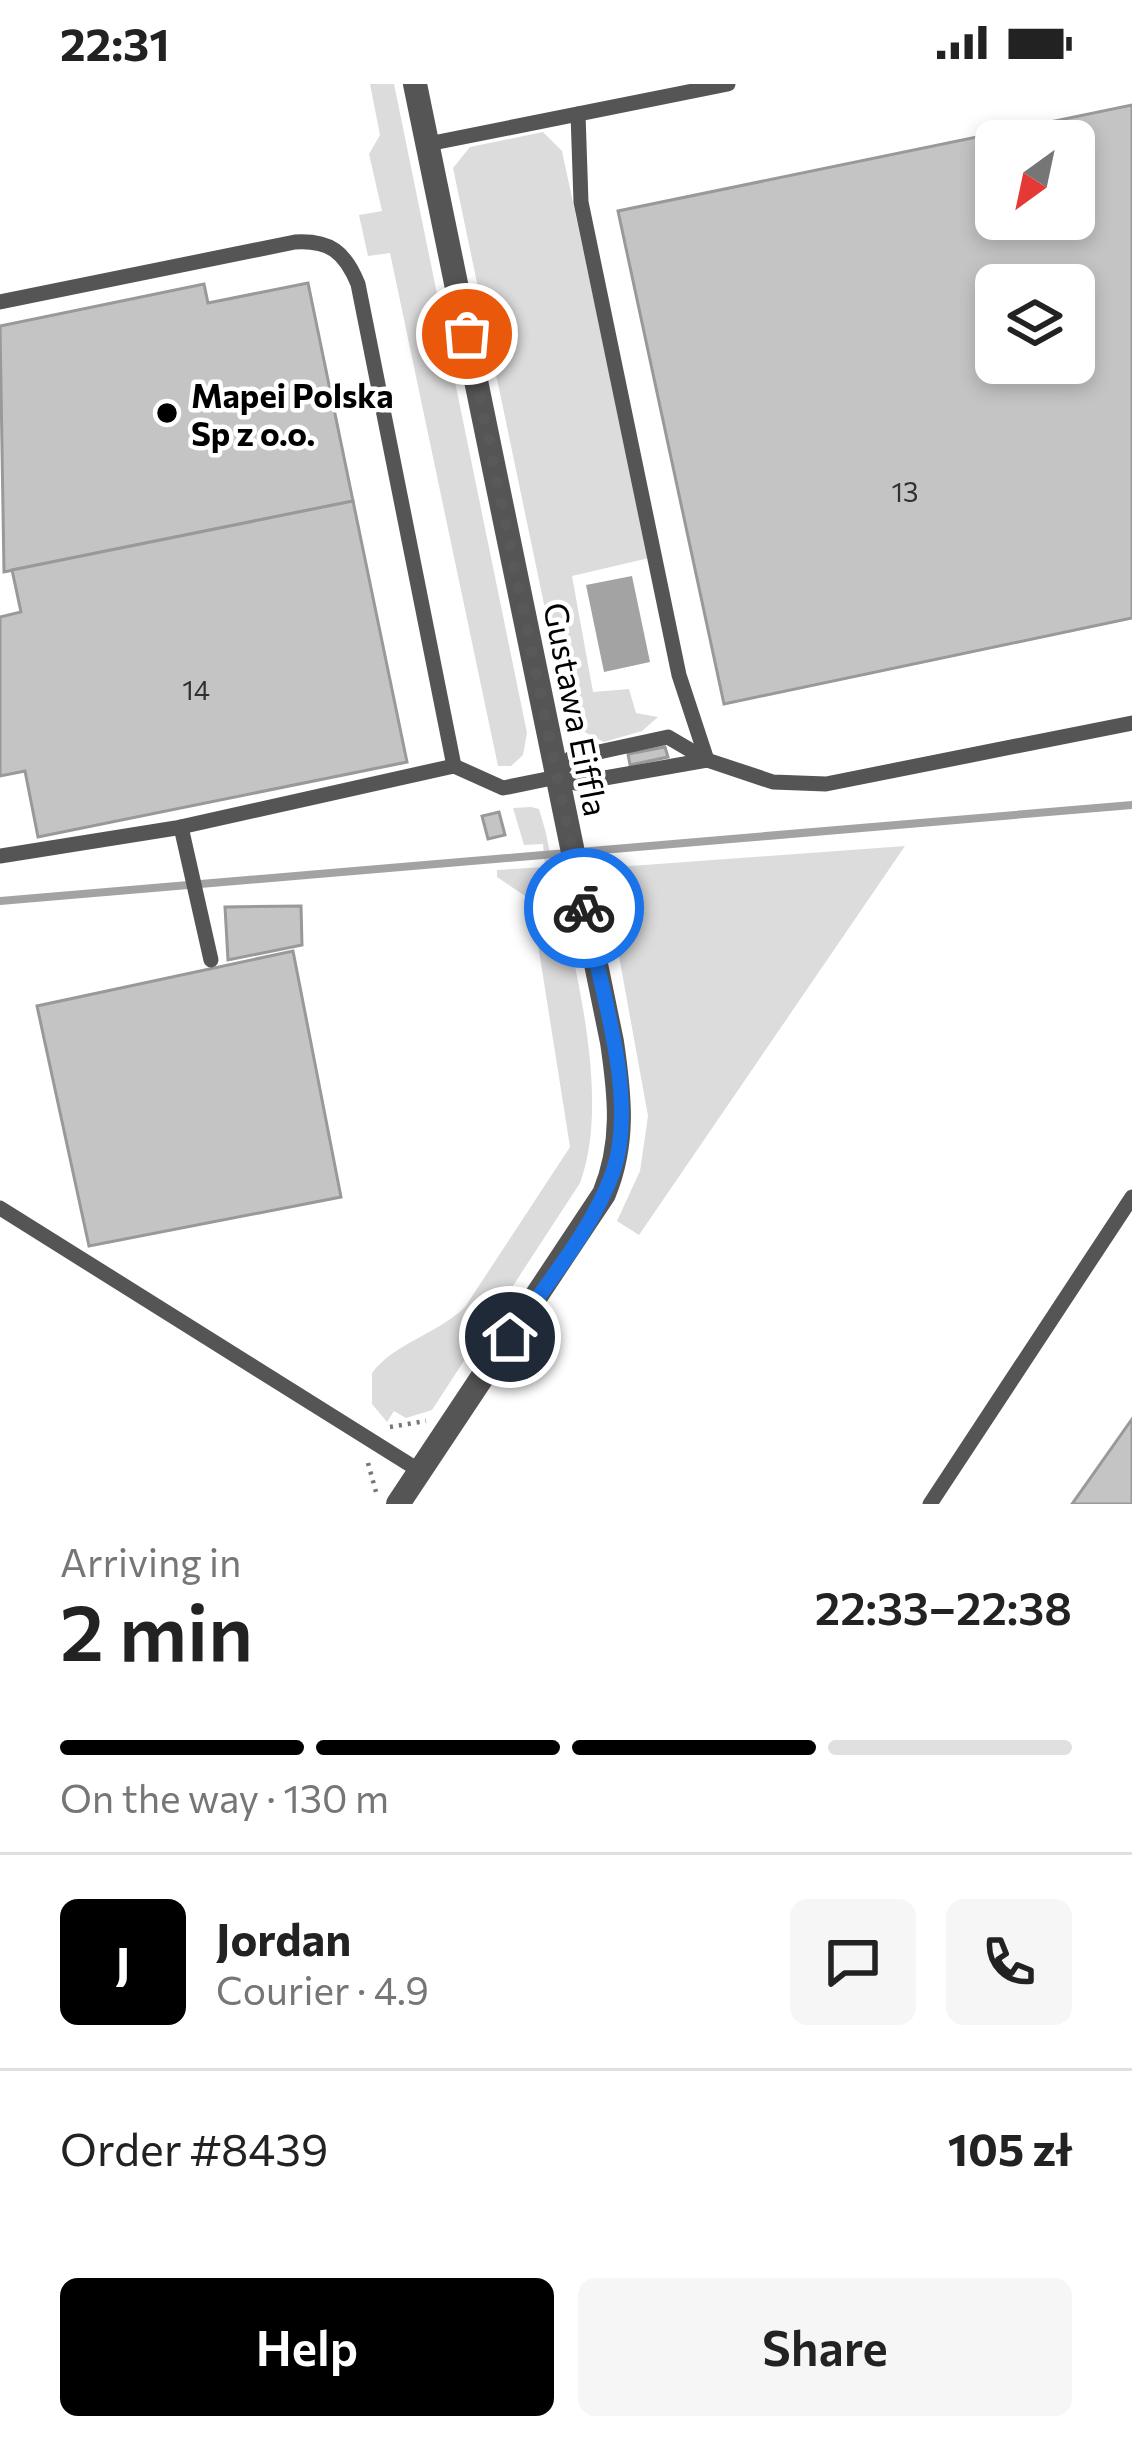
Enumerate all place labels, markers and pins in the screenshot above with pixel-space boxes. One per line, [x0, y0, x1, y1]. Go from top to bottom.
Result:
pin [416, 283, 518, 385]
place label: Mapei Polska Sp z o.o. [191, 374, 394, 453]
marker: Mapei Polska Sp z o.o. [154, 400, 180, 426]
pin [459, 1286, 561, 1388]

